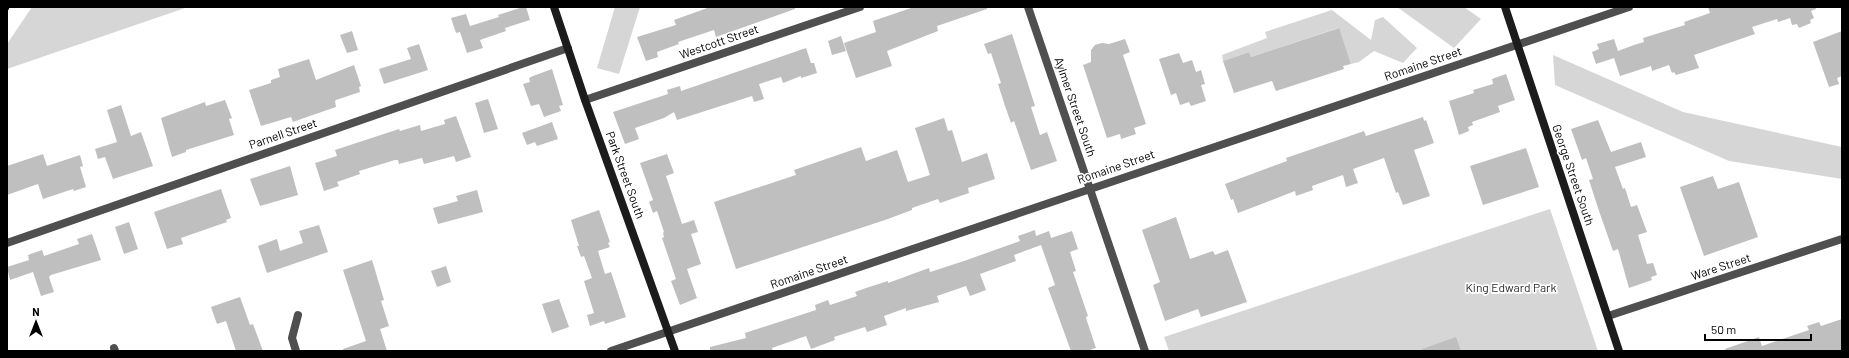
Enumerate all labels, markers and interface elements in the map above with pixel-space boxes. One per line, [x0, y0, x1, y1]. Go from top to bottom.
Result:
street label: Westcott Street [677, 21, 760, 61]
street label: Romaine Street [1382, 43, 1463, 83]
street label: Aylmer Street South [1052, 55, 1100, 158]
street label: Parnell Street [247, 115, 319, 151]
street label: George Street South [1550, 122, 1598, 227]
street label: Park Street South [604, 129, 648, 220]
street label: Romaine Street [1075, 146, 1156, 186]
street label: Ware Street [1689, 250, 1752, 282]
street label: Romaine Street [768, 251, 849, 291]
park label: King Edward Park [1466, 280, 1557, 294]
north arrow [16, 302, 56, 342]
text: N [32, 305, 40, 318]
scale bar [1705, 316, 1811, 342]
text: 50 m [1711, 322, 1736, 336]

